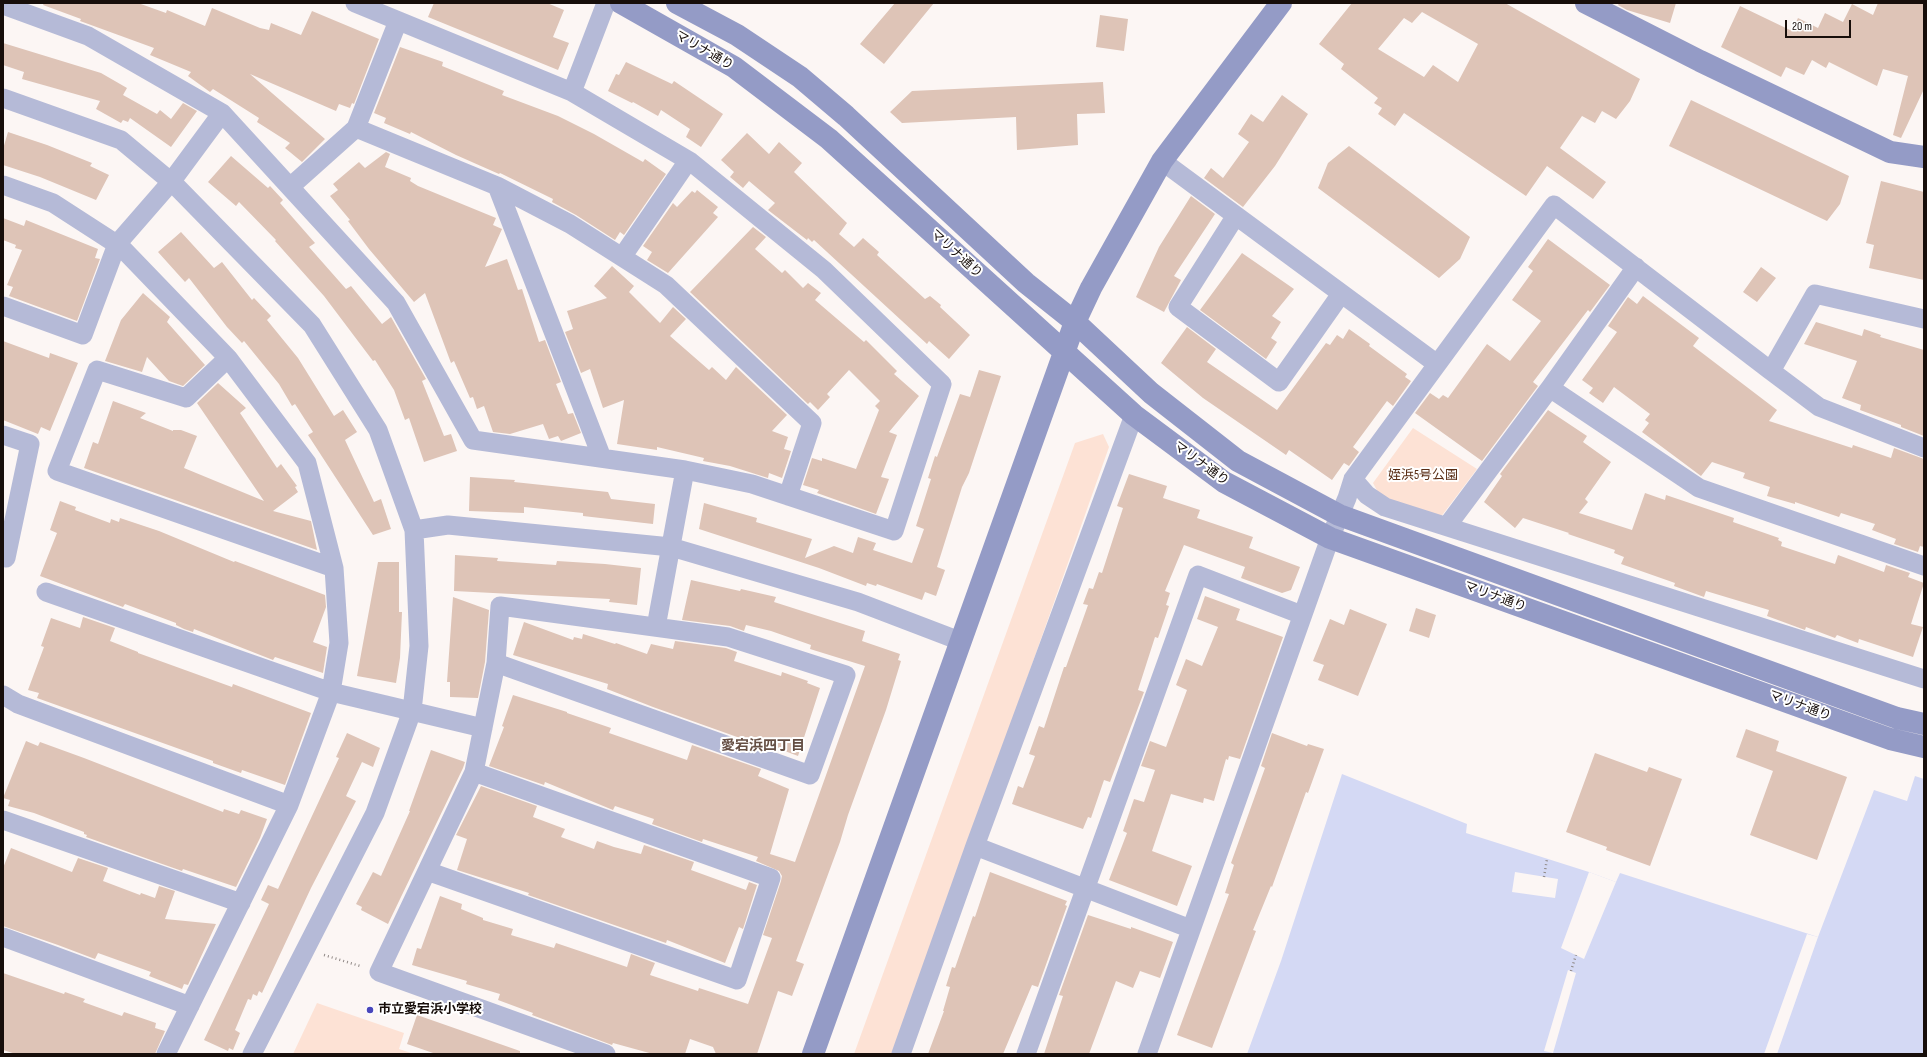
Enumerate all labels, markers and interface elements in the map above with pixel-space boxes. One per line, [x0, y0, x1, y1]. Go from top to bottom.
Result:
scale bar [1787, 12, 1853, 38]
text: 20 m [1792, 19, 1812, 34]
street label: マリナ通り [672, 28, 736, 74]
street label: マリナ通り [927, 226, 985, 282]
street label: マリナ通り [1170, 439, 1232, 489]
park label: 姪浜5号公園 [1388, 468, 1458, 484]
street label: マリナ通り [1462, 579, 1528, 615]
street label: マリナ通り [1767, 688, 1833, 724]
district label: 愛宕浜四丁目 [721, 738, 805, 754]
place label: 市立愛宕浜小学校 [378, 1002, 482, 1018]
marker: 市立愛宕浜小学校 [365, 1005, 375, 1015]

